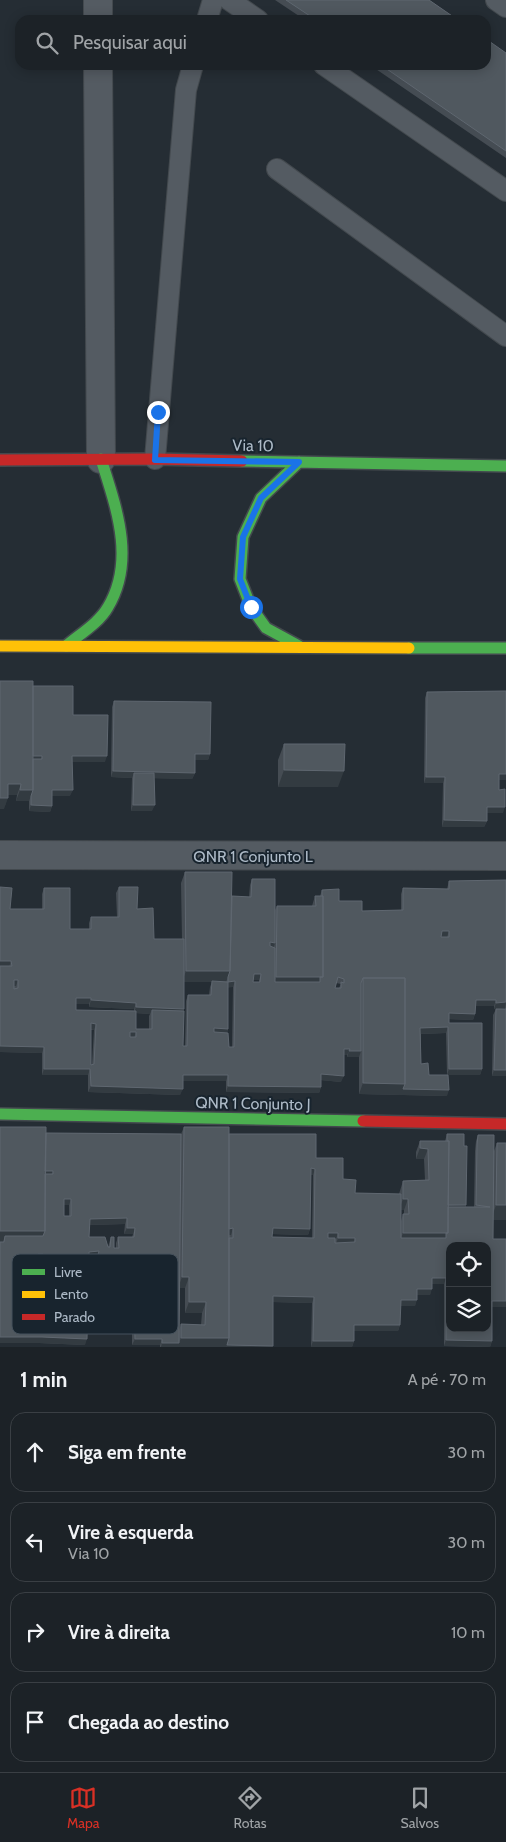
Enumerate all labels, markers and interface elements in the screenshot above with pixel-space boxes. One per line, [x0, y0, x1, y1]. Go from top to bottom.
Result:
search box [15, 15, 491, 70]
icon: search [33, 29, 61, 57]
text: Pesquisar aqui [73, 31, 187, 54]
route end [147, 401, 170, 424]
street label: Via 10 [232, 436, 274, 455]
route start [240, 596, 263, 619]
street label: QNR 1 Conjunto L [193, 847, 313, 866]
street label: QNR 1 Conjunto J [195, 1093, 311, 1114]
map controls [446, 1242, 491, 1332]
button: locate [446, 1242, 491, 1287]
legend [12, 1254, 178, 1334]
text: Livre [54, 1263, 82, 1281]
text: Lento [54, 1285, 88, 1303]
button: layers [446, 1287, 491, 1332]
text: Parado [54, 1308, 95, 1326]
text: 1 min [20, 1367, 67, 1392]
text: A pé · 70 m [408, 1370, 486, 1389]
icon: ahead [21, 1438, 49, 1466]
text: Siga em frente [68, 1441, 186, 1464]
text: 30 m [448, 1443, 485, 1462]
text: Vire à esquerda [68, 1521, 194, 1544]
icon: left [21, 1528, 49, 1556]
text: 30 m [448, 1533, 485, 1552]
text: Via 10 [68, 1544, 110, 1563]
icon: right [21, 1618, 49, 1646]
text: Vire à direita [68, 1621, 170, 1644]
text: 10 m [451, 1623, 485, 1642]
icon: arrive [21, 1708, 49, 1736]
text: Chegada ao destino [68, 1711, 229, 1734]
tab: Mapa [67, 1784, 100, 1832]
tab: Rotas [234, 1784, 267, 1832]
tab: Salvos [401, 1784, 439, 1832]

